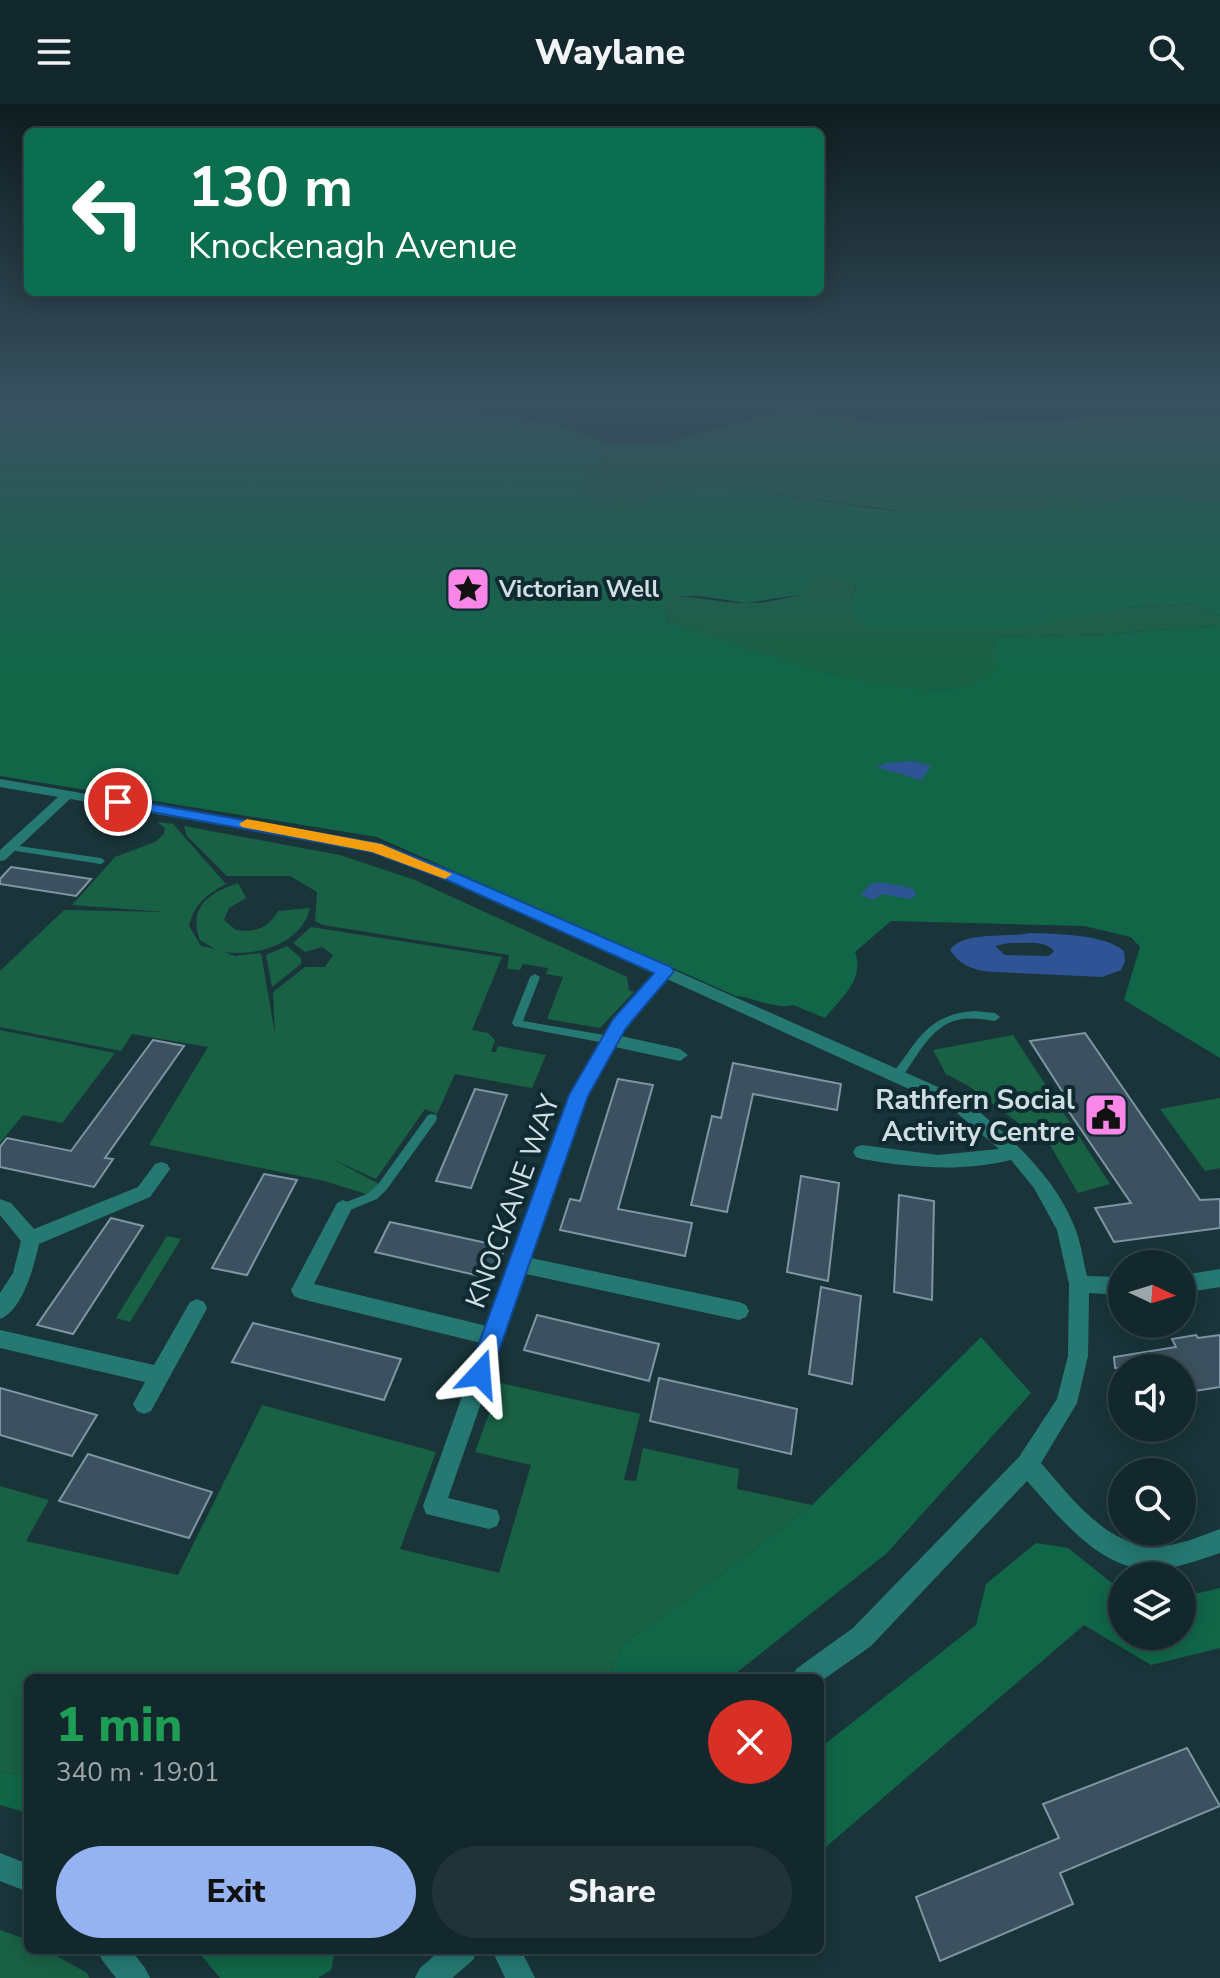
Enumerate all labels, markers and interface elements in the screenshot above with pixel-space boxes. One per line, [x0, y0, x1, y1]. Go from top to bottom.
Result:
text: Waylane [535, 28, 685, 77]
icon: menu [32, 30, 76, 74]
icon: search [1144, 30, 1188, 74]
text: 130 m [188, 149, 353, 226]
icon: left [56, 160, 160, 264]
text: Knockenagh Avenue [188, 222, 517, 271]
place icon: Victorian Well [444, 565, 492, 613]
place label: Victorian Well [498, 573, 660, 605]
pin [84, 768, 152, 836]
icon: arrive [96, 780, 140, 824]
place label: Rathfern Social Activity Centre [875, 1081, 1075, 1151]
street label: KNOCKANE WAY [457, 1088, 570, 1313]
public building icon: Rathfern Social Activity Centre [1082, 1091, 1130, 1139]
north arrow [1108, 1250, 1196, 1338]
map controls [1108, 1250, 1196, 1650]
position arrow [438, 1332, 522, 1416]
button: sound [1108, 1354, 1196, 1442]
button: search [1108, 1458, 1196, 1546]
button: layers [1108, 1562, 1196, 1650]
text: 1 min [56, 1692, 182, 1758]
button: close [708, 1700, 792, 1784]
text: 340 m · 19:01 [56, 1755, 219, 1790]
button: Exit [56, 1846, 416, 1938]
button: Share [432, 1846, 792, 1938]

